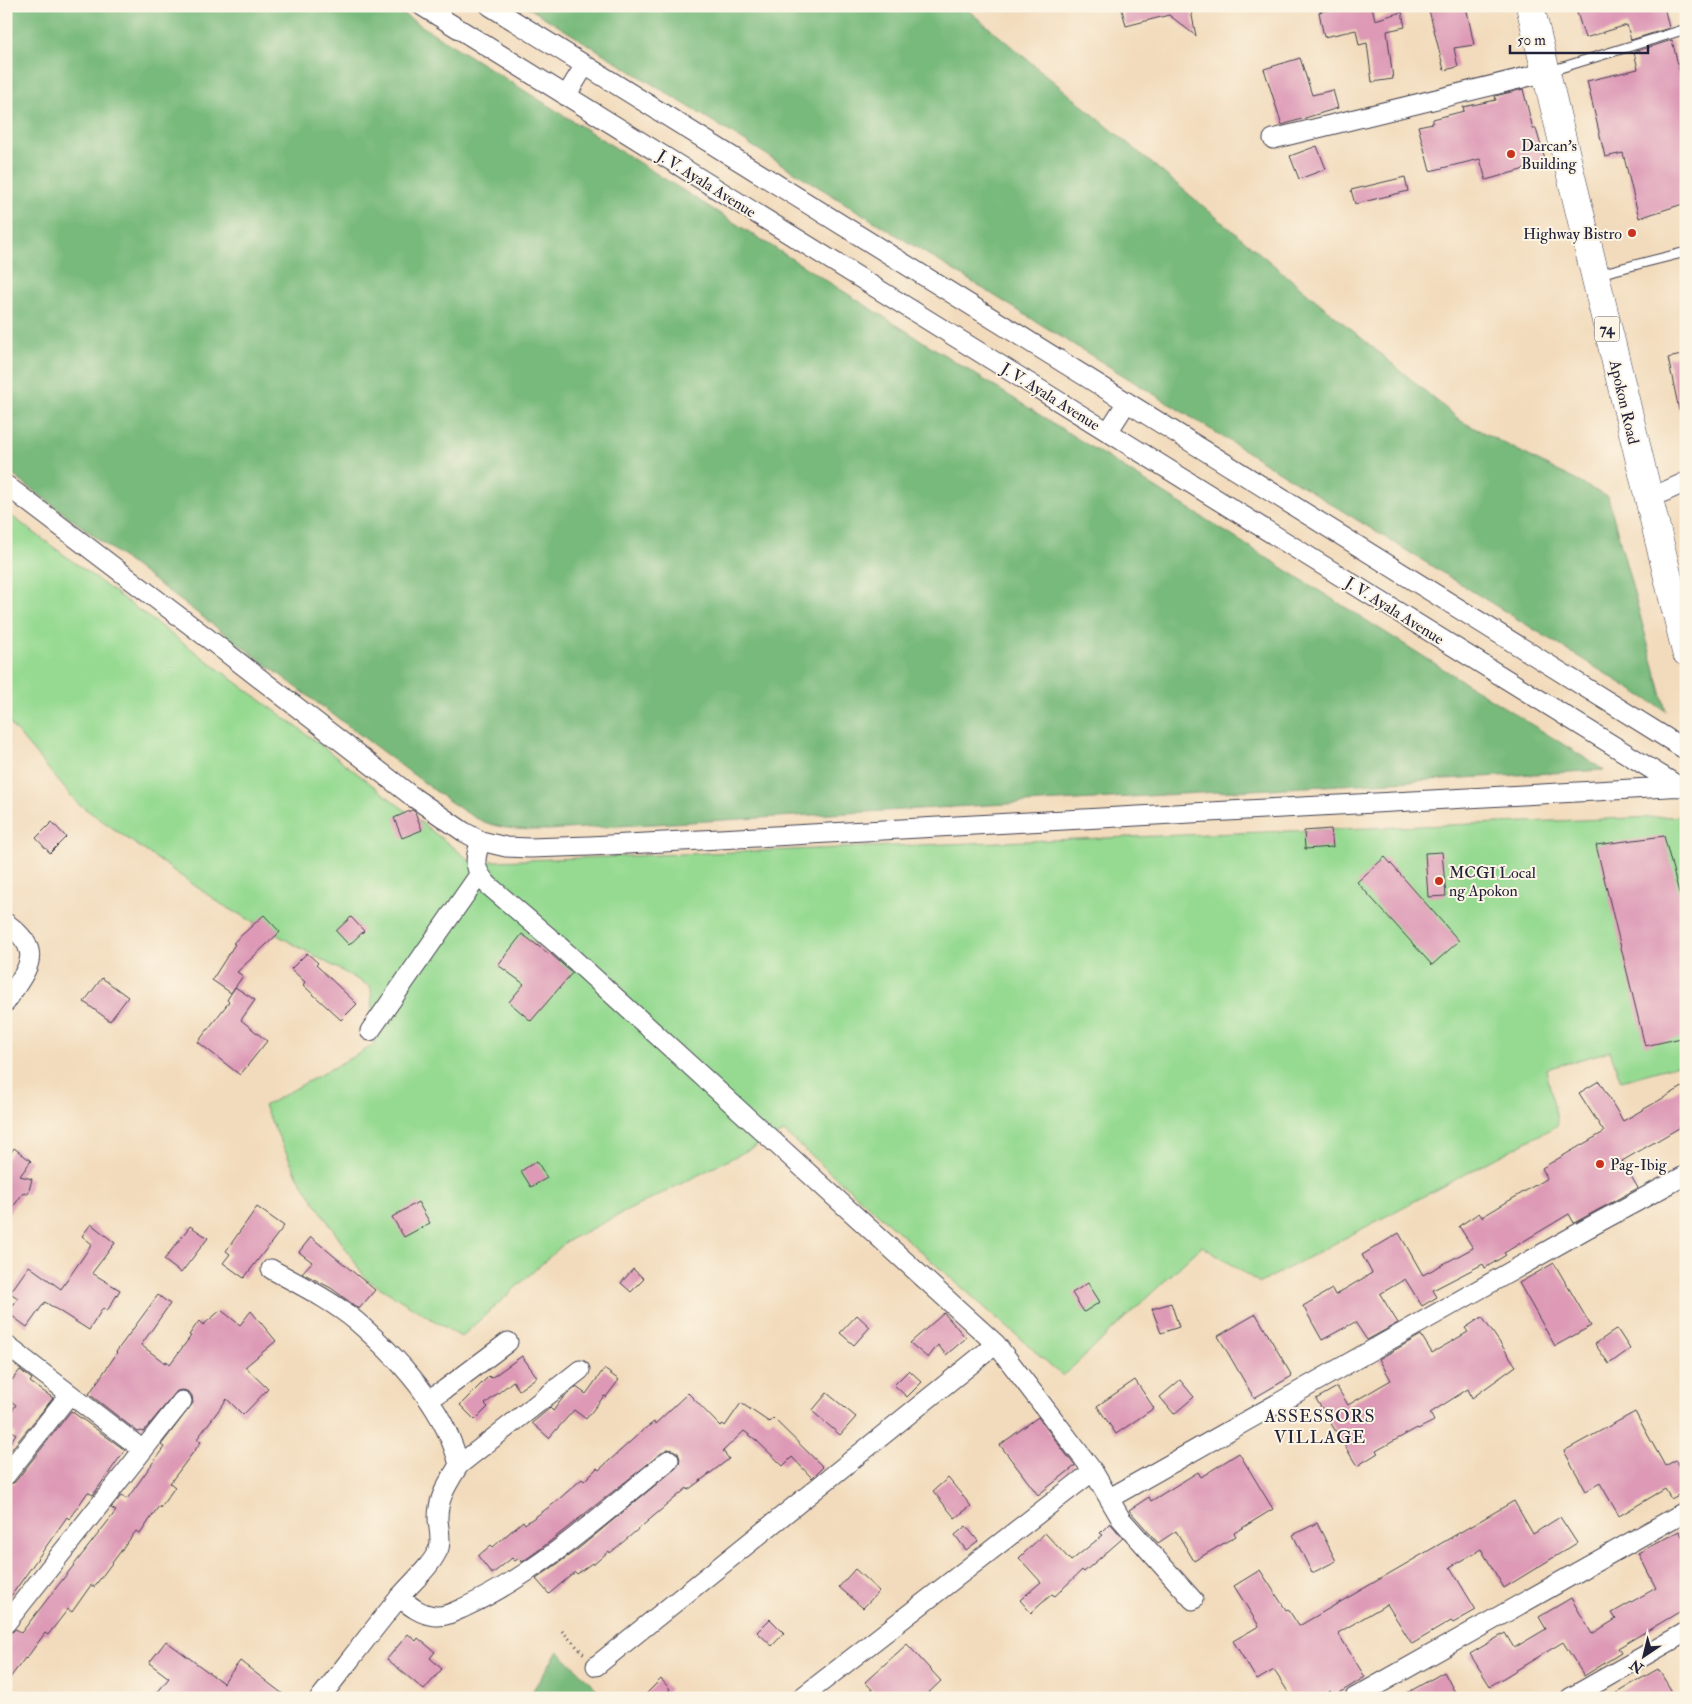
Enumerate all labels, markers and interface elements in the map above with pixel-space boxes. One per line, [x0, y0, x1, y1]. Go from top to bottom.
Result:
scale bar [1510, 22, 1647, 54]
text: 50 m [1517, 31, 1546, 50]
place label: Darcan's Building [1521, 136, 1577, 174]
street label: J. V. Ayala Avenue [652, 145, 760, 223]
marker: Darcan's Building [1505, 148, 1517, 160]
place label: Highway Bistro [1523, 224, 1622, 244]
marker: Highway Bistro [1626, 227, 1638, 239]
road number: 74 [1594, 316, 1620, 342]
street label: Apokon Road [1603, 357, 1643, 447]
street label: J. V. Ayala Avenue [996, 358, 1104, 436]
street label: J. V. Ayala Avenue [1340, 572, 1448, 650]
place label: MCGI Local ng Apokon [1449, 863, 1536, 902]
marker: MCGI Local ng Apokon [1433, 875, 1445, 887]
place label: Pag-Ibig [1610, 1155, 1668, 1175]
marker: Pag-Ibig [1594, 1158, 1606, 1170]
district label: ASSESSORS VILLAGE [1264, 1405, 1375, 1449]
north arrow [1620, 1632, 1670, 1682]
text: N [1626, 1655, 1648, 1677]

